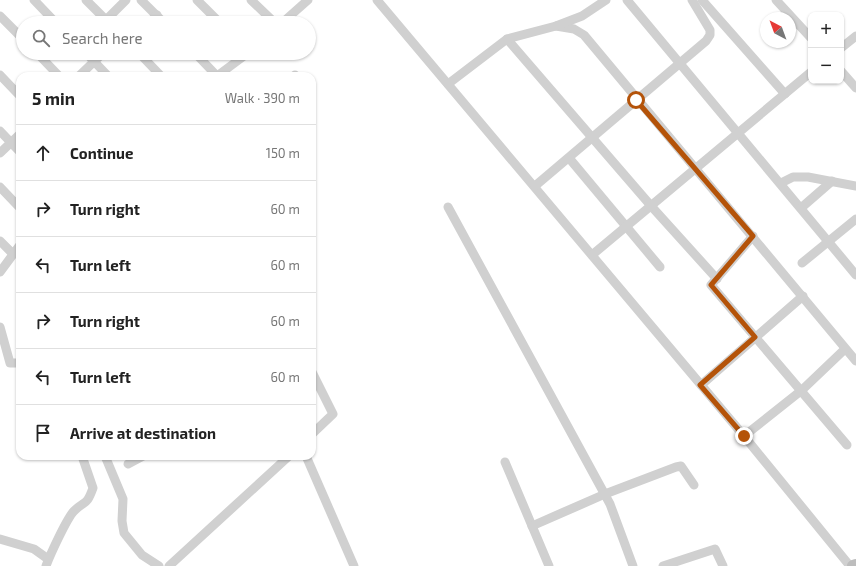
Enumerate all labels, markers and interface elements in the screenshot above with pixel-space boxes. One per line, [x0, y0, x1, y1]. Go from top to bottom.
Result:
north arrow [760, 12, 796, 48]
map controls [808, 12, 844, 84]
button: + [808, 12, 844, 48]
search box [16, 16, 316, 60]
icon: search [30, 27, 52, 49]
text: Search here [62, 29, 143, 47]
button: − [808, 48, 844, 84]
text: 5 min [32, 88, 75, 108]
text: Walk · 390 m [225, 90, 300, 106]
route start [627, 91, 645, 109]
icon: ahead [32, 142, 54, 164]
text: Continue [70, 144, 133, 162]
text: 150 m [266, 145, 300, 161]
icon: right [32, 198, 54, 220]
text: Turn right [70, 200, 140, 218]
text: 60 m [270, 201, 300, 217]
icon: left [32, 254, 54, 276]
text: Turn left [70, 256, 131, 274]
text: 60 m [270, 257, 300, 273]
icon: right [32, 310, 54, 332]
text: Turn right [70, 312, 140, 330]
text: 60 m [270, 313, 300, 329]
icon: left [32, 366, 54, 388]
text: Turn left [70, 368, 131, 386]
text: 60 m [270, 369, 300, 385]
icon: arrive [32, 422, 54, 444]
text: Arrive at destination [70, 424, 216, 442]
route end [735, 427, 753, 445]

